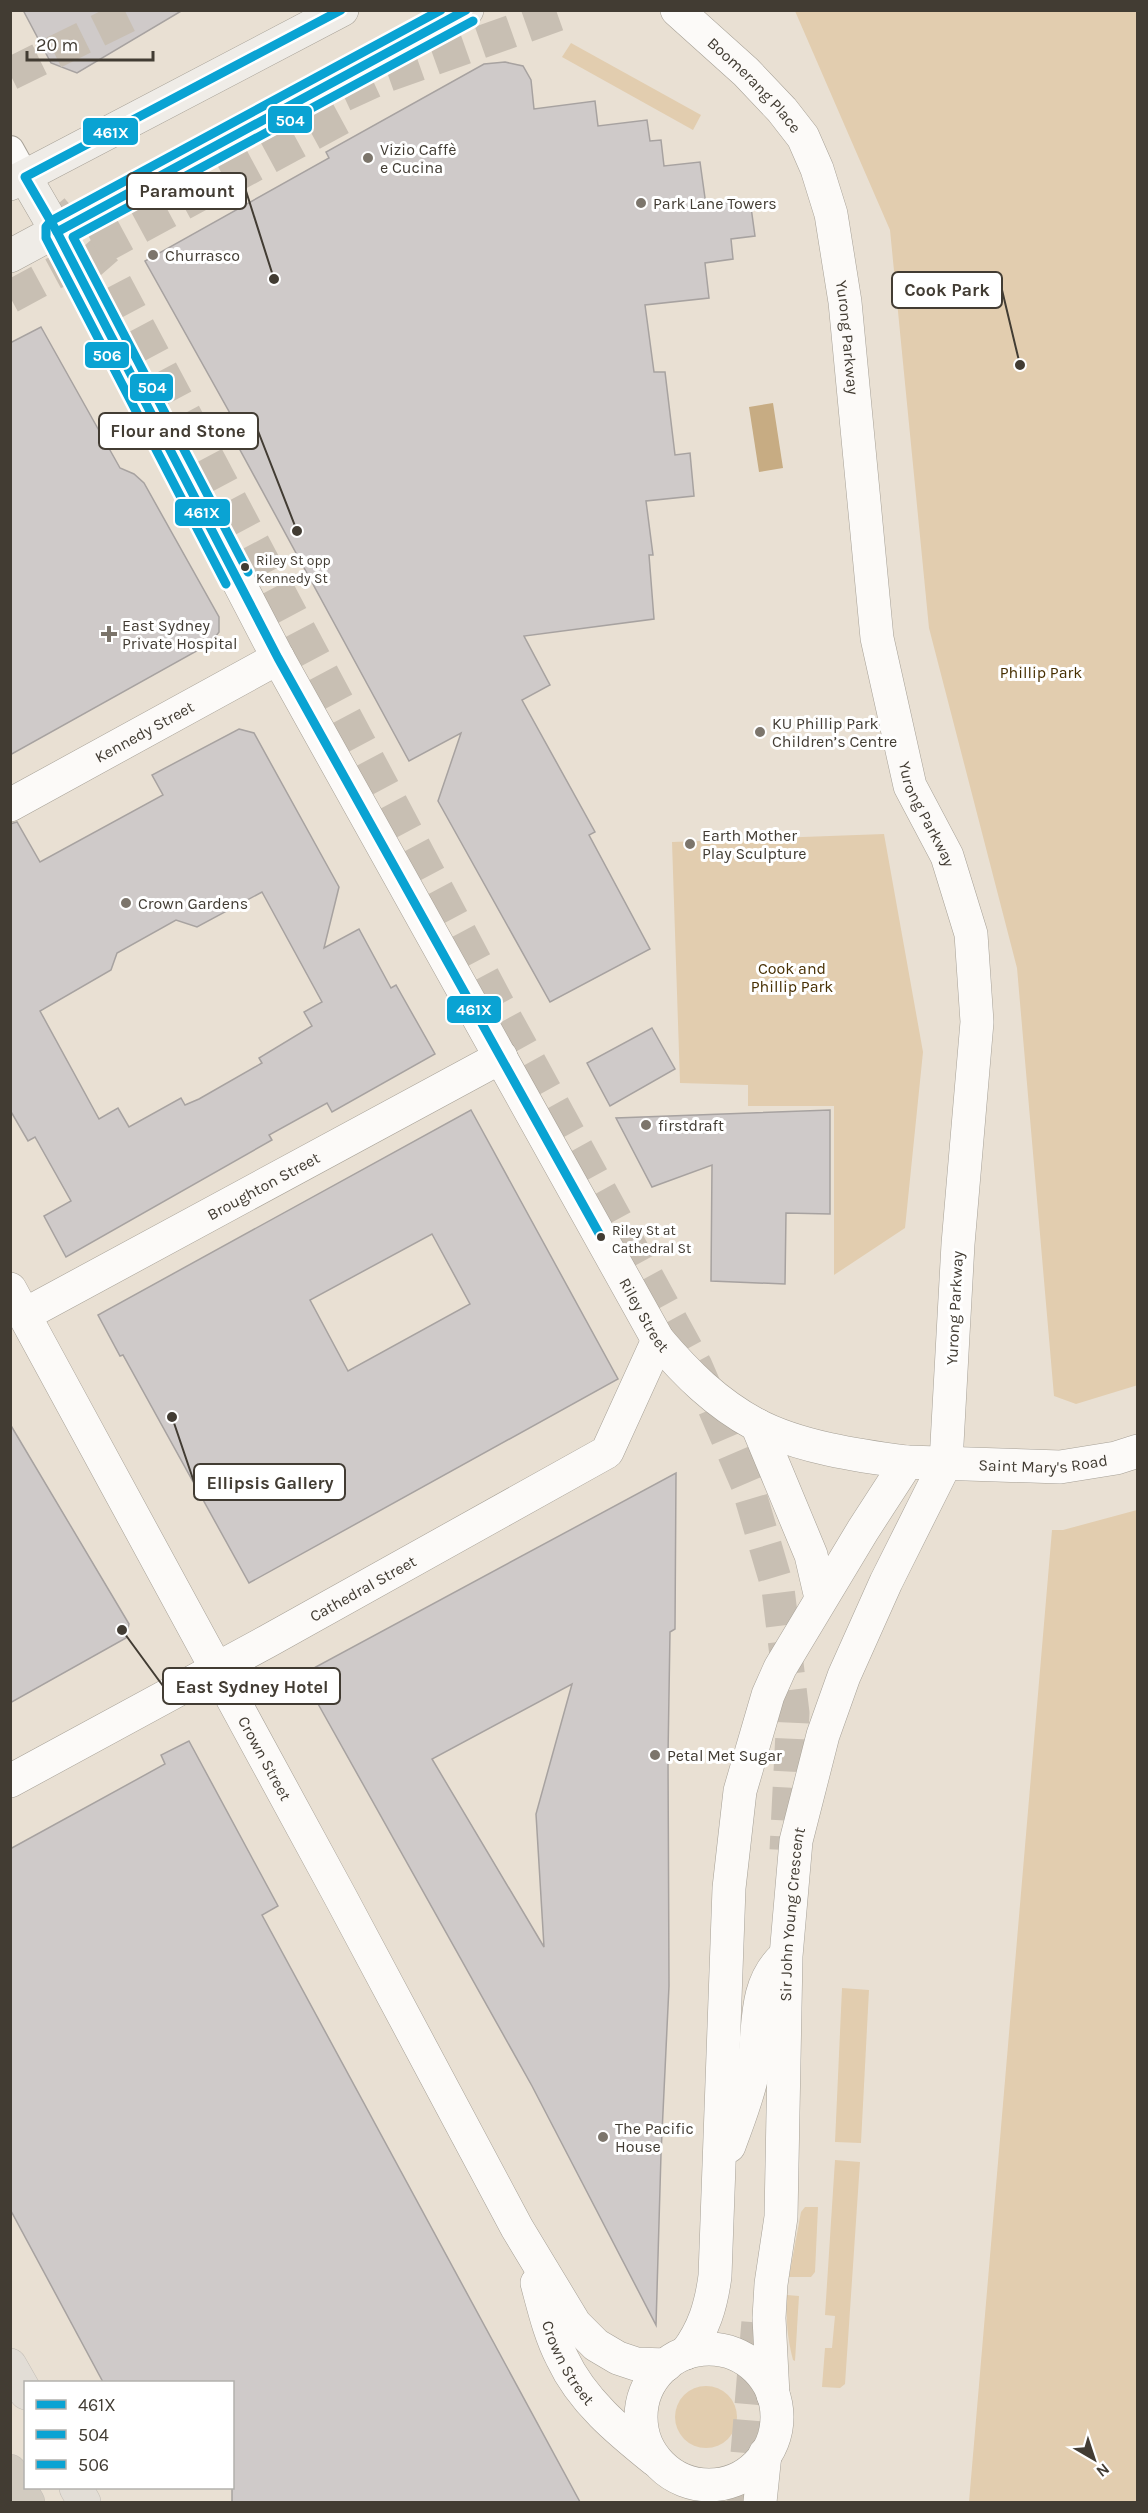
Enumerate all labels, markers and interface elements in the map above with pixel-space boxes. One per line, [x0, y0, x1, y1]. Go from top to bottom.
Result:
scale bar [27, 24, 153, 62]
street label: Boomerang Place [704, 33, 805, 137]
text: 20 m [36, 34, 78, 56]
line badge: 504 [267, 105, 313, 134]
text: 504 [276, 111, 305, 130]
line badge: 461X [82, 117, 139, 146]
text: 461X [93, 123, 129, 142]
place label: Vizio Caffè e Cucina [380, 140, 456, 177]
marker: Vizio Caffè e Cucina [361, 151, 375, 165]
callout: Paramount [127, 173, 246, 209]
text: Paramount [139, 180, 235, 202]
place label: Park Lane Towers [653, 194, 777, 213]
marker: Park Lane Towers [634, 196, 648, 210]
place label: Churrasco [165, 246, 240, 265]
marker: Churrasco [146, 248, 160, 262]
callout: Cook Park [892, 272, 1002, 308]
street label: Yurong Parkway [832, 279, 863, 396]
text: Cook Park [904, 279, 990, 301]
line badge: 506 [84, 341, 130, 369]
text: 506 [92, 346, 122, 365]
line badge: 504 [129, 373, 174, 402]
text: 504 [138, 378, 167, 397]
callout: Flour and Stone [99, 413, 258, 449]
text: Flour and Stone [110, 420, 246, 442]
line badge: 461X [174, 498, 231, 527]
text: 461X [184, 503, 220, 522]
place label: Riley St opp Kennedy St [256, 552, 331, 587]
marker: Riley St opp Kennedy St [239, 561, 251, 573]
place label: East Sydney Private Hospital [122, 616, 238, 653]
marker: East Sydney Private Hospital [100, 625, 118, 643]
park label: Phillip Park [1000, 663, 1082, 682]
street label: Kennedy Street [92, 697, 197, 767]
place label: KU Phillip Park Children’s Centre [772, 714, 897, 751]
marker: KU Phillip Park Children’s Centre [753, 725, 767, 739]
street label: Yurong Parkway [895, 760, 959, 870]
place label: Earth Mother Play Sculpture [702, 826, 807, 863]
marker: Earth Mother Play Sculpture [683, 837, 697, 851]
place label: Crown Gardens [138, 894, 248, 913]
marker: Crown Gardens [119, 896, 133, 910]
park label: Cook and Phillip Park [751, 959, 833, 996]
line badge: 461X [446, 995, 502, 1024]
text: 461X [456, 1000, 492, 1019]
place label: firstdraft [658, 1116, 724, 1135]
marker: firstdraft [639, 1118, 653, 1132]
street label: Broughton Street [204, 1148, 323, 1224]
place label: Riley St at Cathedral St [612, 1222, 691, 1257]
marker: Riley St at Cathedral St [595, 1231, 607, 1243]
street label: Yurong Parkway [942, 1250, 967, 1366]
street label: Riley Street [615, 1275, 673, 1356]
street label: Saint Mary's Road [978, 1450, 1109, 1477]
callout: Ellipsis Gallery [194, 1464, 345, 1500]
text: Ellipsis Gallery [206, 1472, 334, 1494]
street label: Cathedral Street [306, 1551, 420, 1626]
callout: East Sydney Hotel [163, 1668, 340, 1704]
text: East Sydney Hotel [175, 1676, 329, 1698]
street label: Crown Street [234, 1713, 295, 1804]
place label: Petal Met Sugar [667, 1746, 782, 1765]
marker: Petal Met Sugar [648, 1748, 662, 1762]
street label: Sir John Young Crescent [776, 1825, 809, 2002]
place label: The Pacific House [615, 2119, 694, 2156]
marker: The Pacific House [596, 2130, 610, 2144]
street label: Crown Street [538, 2318, 598, 2409]
legend [24, 2381, 234, 2489]
text: 461X [78, 2394, 116, 2416]
text: 504 [78, 2424, 109, 2446]
north arrow [1064, 2429, 1124, 2489]
text: 506 [78, 2454, 109, 2476]
text: N [1093, 2459, 1114, 2481]

